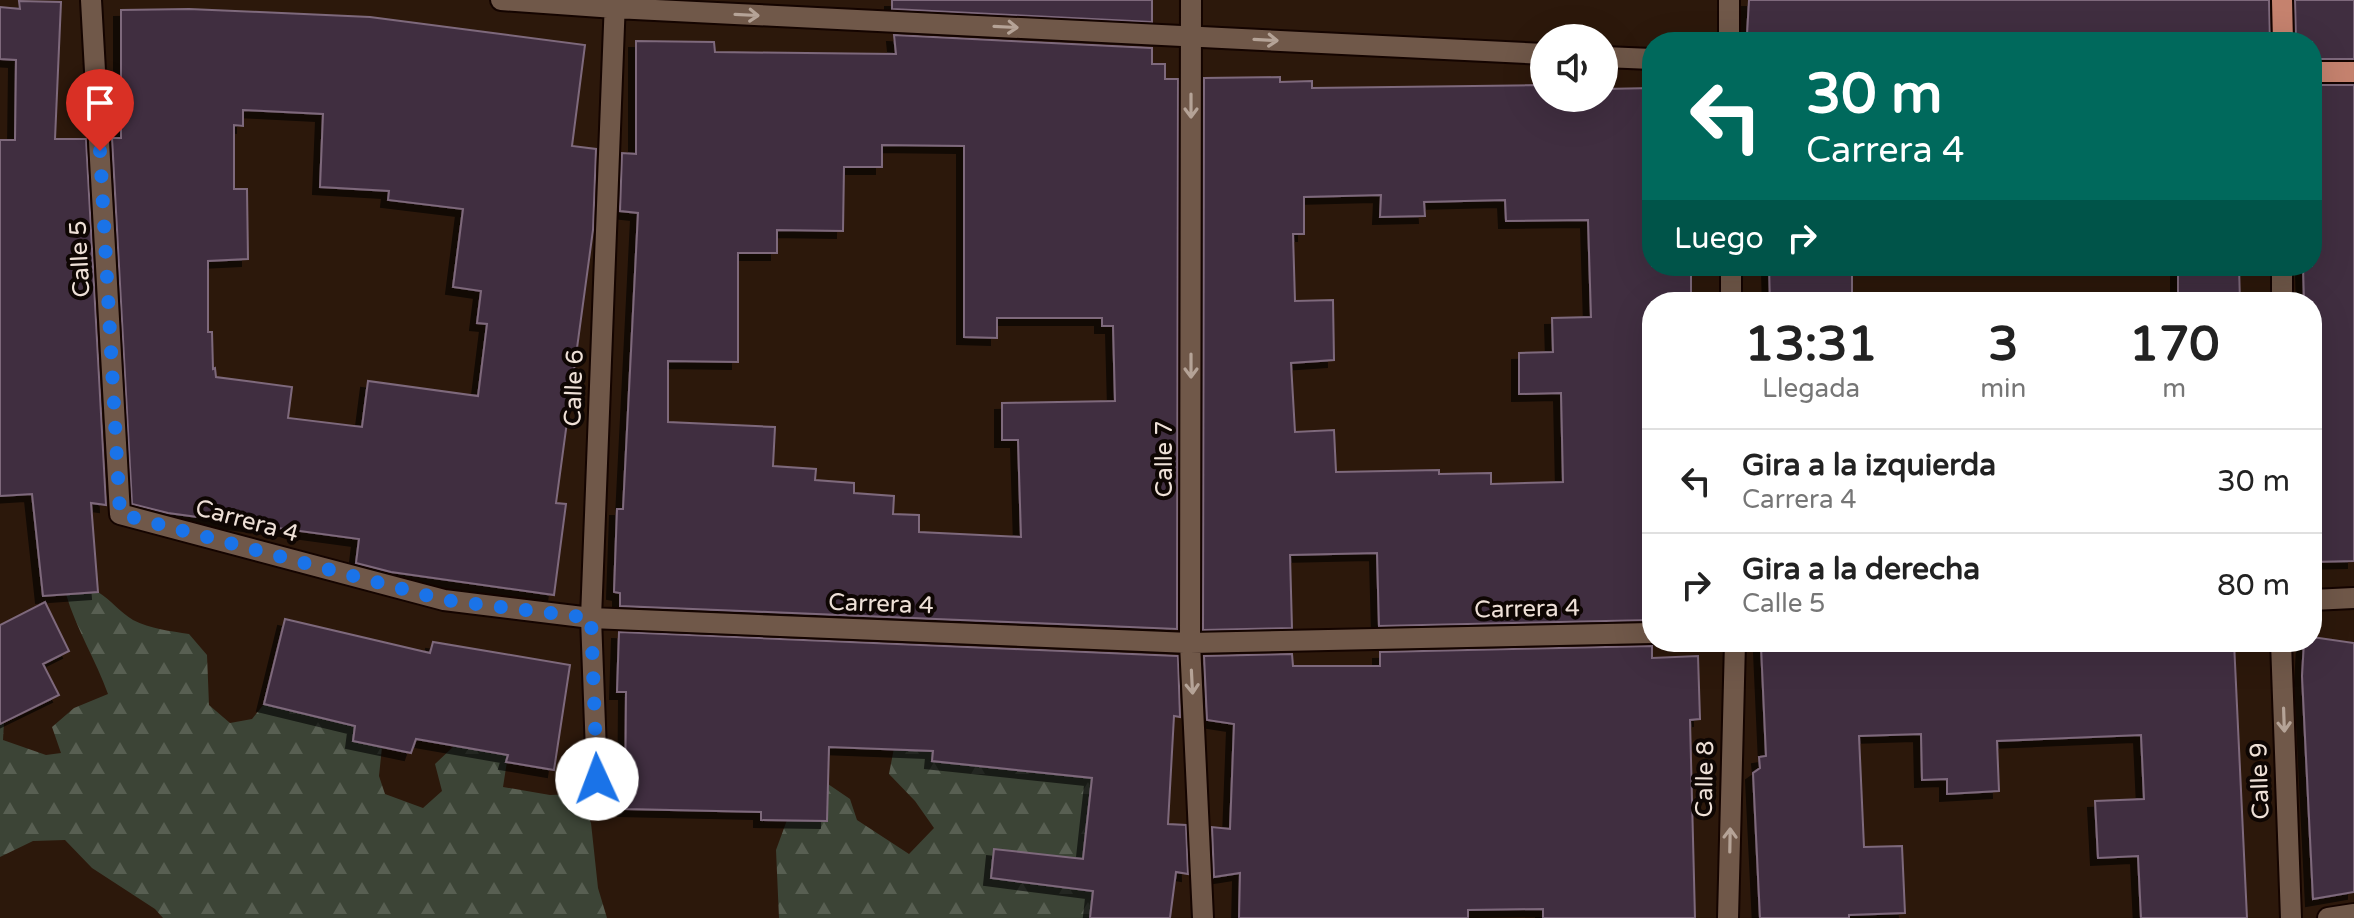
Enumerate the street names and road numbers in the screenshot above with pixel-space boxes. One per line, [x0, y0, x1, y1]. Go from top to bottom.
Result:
street label: Calle 5 [64, 220, 96, 298]
street label: Calle 6 [558, 349, 590, 427]
street label: Calle 7 [1150, 420, 1179, 498]
street label: Carrera 4 [192, 493, 302, 549]
street label: Carrera 4 [828, 588, 934, 620]
street label: Carrera 4 [1474, 594, 1580, 624]
street label: Calle 8 [1690, 740, 1720, 818]
street label: Calle 9 [2244, 742, 2276, 820]

